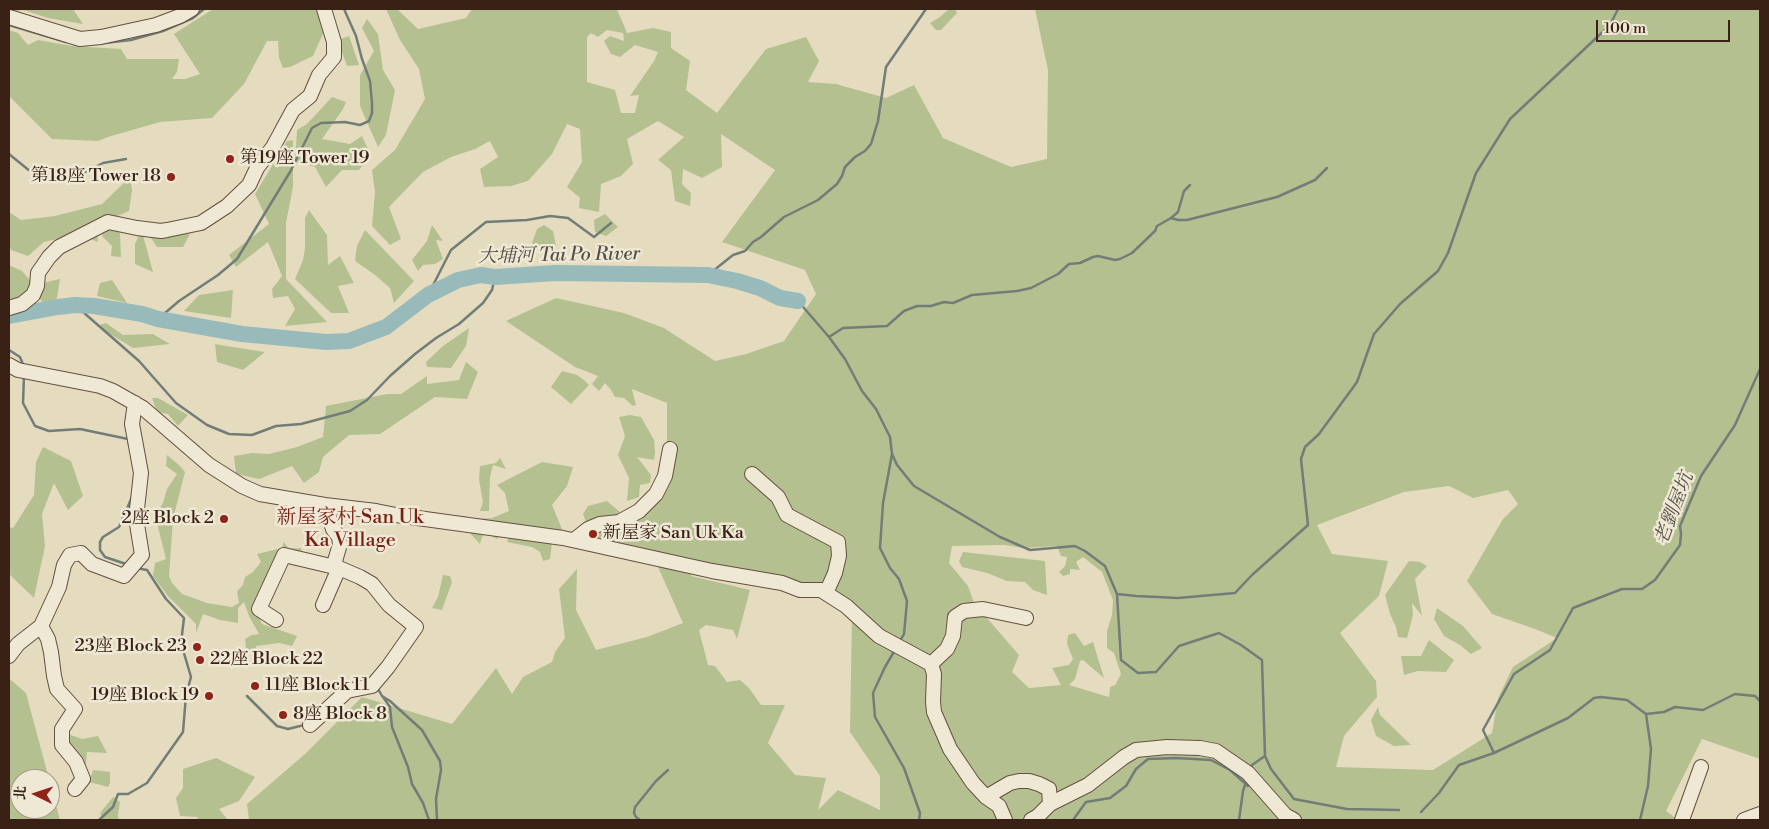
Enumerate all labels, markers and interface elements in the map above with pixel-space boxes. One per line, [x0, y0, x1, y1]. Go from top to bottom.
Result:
scale bar [1599, 10, 1733, 42]
text: 100 m [1604, 19, 1646, 38]
place label: 第19座 Tower 19 [240, 148, 369, 170]
marker: 第19座 Tower 19 [224, 153, 236, 165]
place label: 第18座 Tower 18 [31, 166, 161, 188]
marker: 第18座 Tower 18 [165, 171, 177, 183]
water label: 大埔河 Tai Po River [477, 243, 641, 269]
water label: 老劉屋坑 [1651, 469, 1699, 549]
district label: 新屋家村 San Uk Ka Village [277, 506, 423, 553]
place label: 2座 Block 2 [121, 508, 214, 530]
marker: 2座 Block 2 [218, 513, 230, 525]
place label: 新屋家 San Uk Ka [603, 523, 744, 545]
marker: 新屋家 San Uk Ka [587, 528, 599, 540]
place label: 23座 Block 23 [75, 636, 187, 658]
marker: 23座 Block 23 [191, 641, 203, 653]
place label: 22座 Block 22 [210, 649, 323, 671]
marker: 22座 Block 22 [194, 654, 206, 666]
place label: 11座 Block 11 [265, 675, 369, 697]
marker: 11座 Block 11 [249, 680, 261, 692]
place label: 19座 Block 19 [91, 685, 199, 707]
marker: 19座 Block 19 [203, 690, 215, 702]
place label: 8座 Block 8 [293, 704, 387, 726]
marker: 8座 Block 8 [277, 709, 289, 721]
north arrow [10, 769, 60, 819]
text: 北 [12, 785, 31, 801]

